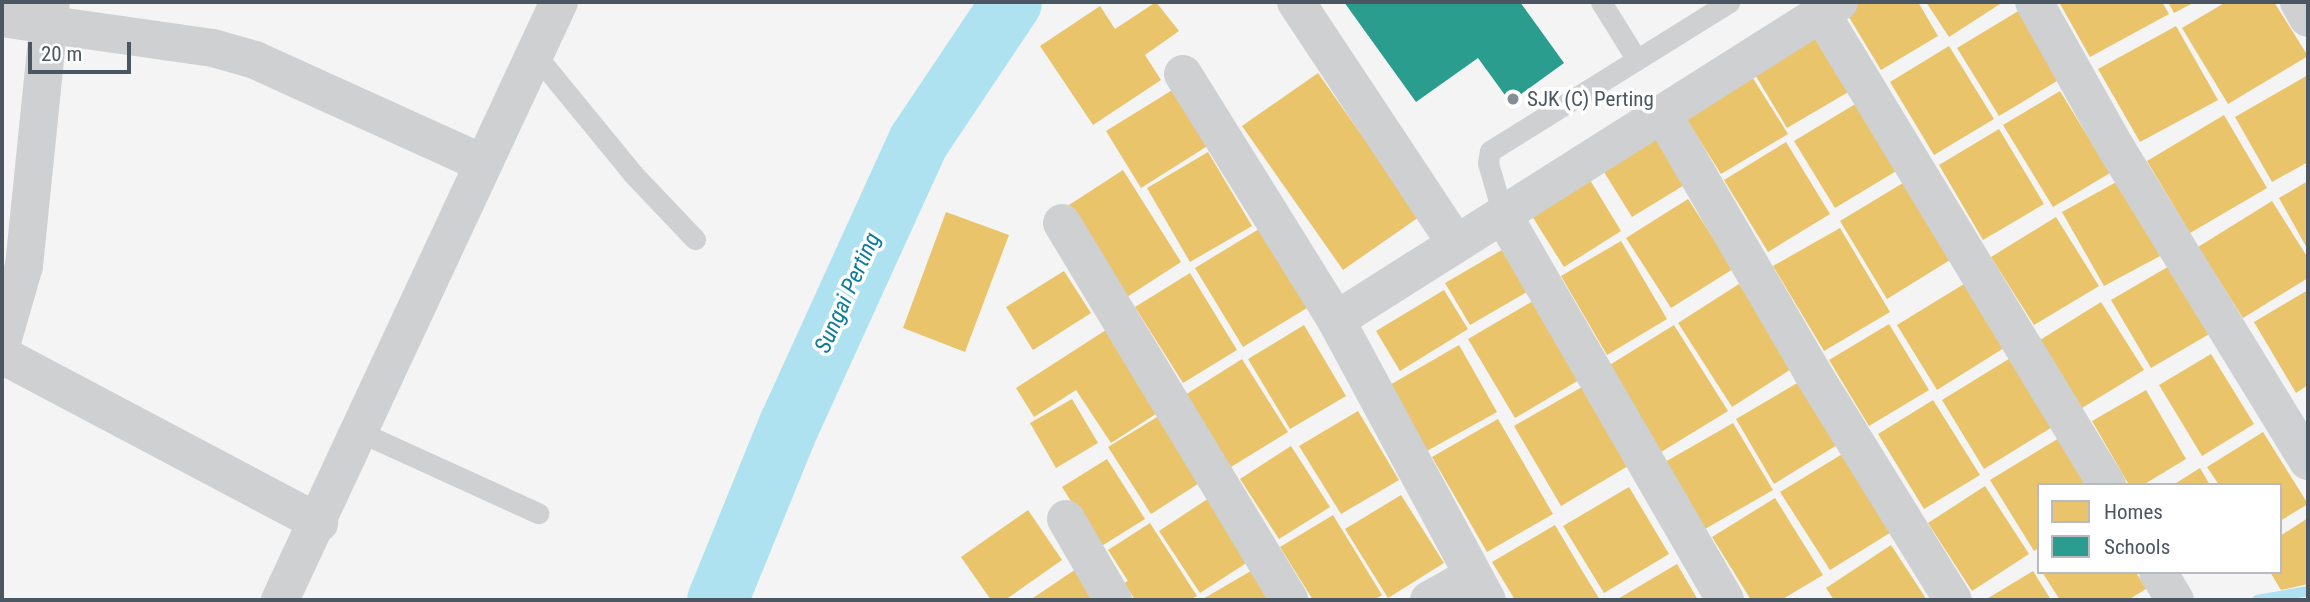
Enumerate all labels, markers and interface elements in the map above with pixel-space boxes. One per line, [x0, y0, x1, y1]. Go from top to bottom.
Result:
scale bar [32, 28, 135, 72]
text: 20 m [41, 42, 82, 66]
place label: SJK (C) Perting [1527, 86, 1654, 112]
marker: SJK (C) Perting [1505, 91, 1521, 107]
water label: Sungai Perting [809, 229, 887, 357]
legend [2037, 483, 2282, 574]
text: Homes [2104, 500, 2163, 524]
text: Schools [2104, 535, 2170, 559]

